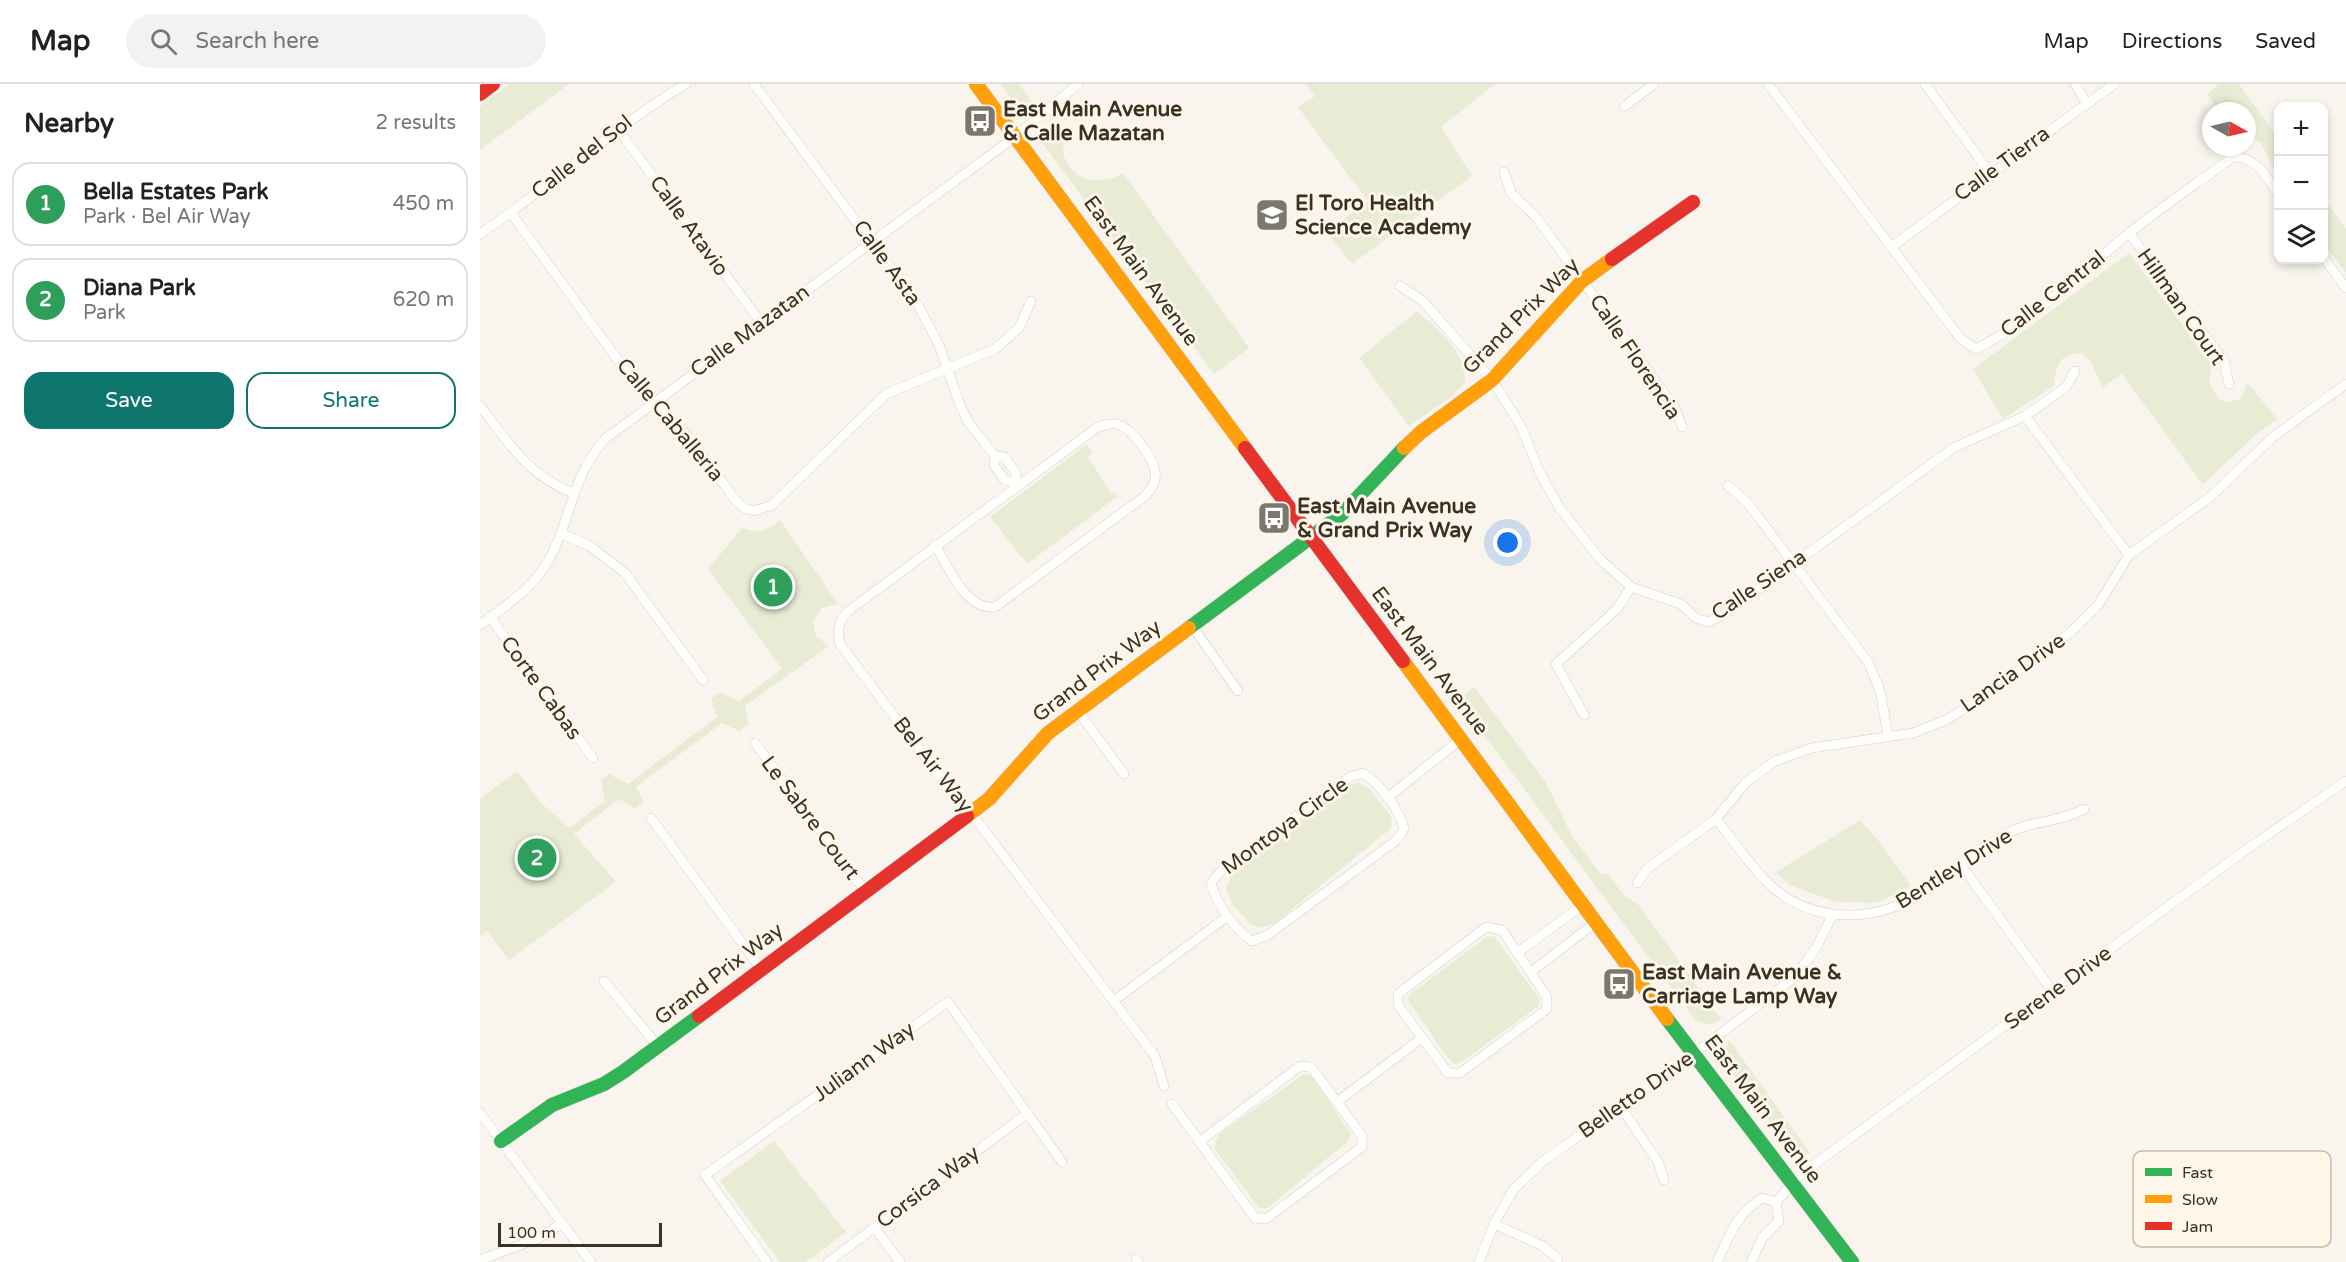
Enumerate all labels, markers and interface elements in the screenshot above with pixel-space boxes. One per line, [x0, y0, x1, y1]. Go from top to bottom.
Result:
search box [126, 14, 546, 68]
text: Map [30, 24, 90, 58]
icon: search [147, 25, 180, 58]
text: Search here [195, 28, 319, 54]
text: Map [2043, 29, 2089, 54]
text: Directions [2122, 29, 2222, 54]
text: Saved [2255, 29, 2316, 54]
place label: East Main Avenue & Calle Mazatan [1003, 97, 1182, 146]
north arrow [2202, 102, 2256, 156]
map controls [2274, 102, 2328, 264]
button: + [2274, 102, 2328, 156]
bus stop icon: East Main Avenue & Calle Mazatan [962, 103, 998, 139]
text: Nearby [24, 108, 114, 139]
street label: Calle del Sol [527, 110, 637, 204]
text: 2 results [376, 111, 456, 135]
street label: Calle Tierra [1949, 121, 2055, 207]
button: − [2274, 156, 2328, 210]
street label: Calle Atavio [644, 171, 734, 281]
text: Bella Estates Park [83, 179, 268, 205]
street label: East Main Avenue [1078, 191, 1204, 351]
place label: El Toro Health Science Academy [1295, 191, 1472, 240]
text: 1 [39, 192, 52, 216]
text: 450 m [393, 192, 454, 216]
school or university icon: El Toro Health Science Academy [1254, 197, 1290, 233]
text: Park · Bel Air Way [83, 205, 250, 229]
button: layers [2274, 210, 2328, 264]
street label: Calle Asta [848, 215, 926, 311]
street label: Hillman Court [2132, 244, 2230, 370]
street label: Calle Central [1996, 245, 2110, 343]
street label: Grand Prix Way [1458, 253, 1584, 379]
text: Diana Park [83, 275, 196, 301]
street label: Calle Mazatan [686, 279, 814, 383]
text: 2 [39, 288, 52, 312]
text: 620 m [393, 288, 454, 312]
street label: Calle Florencia [1584, 290, 1686, 424]
text: Park [83, 301, 126, 325]
street label: Calle Caballeria [611, 353, 729, 487]
button: Save [24, 372, 234, 429]
button: Share [246, 372, 456, 429]
place label: East Main Avenue & Grand Prix Way [1297, 494, 1476, 543]
bus stop icon: East Main Avenue & Grand Prix Way [1256, 500, 1292, 536]
your location [1493, 528, 1522, 557]
street label: Calle Siena [1707, 544, 1811, 626]
pin: 1 [754, 564, 792, 610]
street label: East Main Avenue [1366, 582, 1494, 740]
street label: Grand Prix Way [1028, 615, 1166, 727]
street label: Lancia Drive [1956, 628, 2070, 718]
street label: Corte Cabas [495, 631, 587, 745]
street label: Bel Air Way [888, 712, 978, 818]
street label: Le Sabre Court [755, 751, 865, 885]
street label: Montoya Circle [1217, 772, 1353, 880]
street label: Bentley Drive [1891, 823, 2017, 915]
pin: 2 [518, 836, 556, 880]
street label: Grand Prix Way [650, 918, 788, 1030]
street label: Serene Drive [2000, 941, 2117, 1035]
place label: East Main Avenue & Carriage Lamp Way [1642, 960, 1842, 1009]
bus stop icon: East Main Avenue & Carriage Lamp Way [1601, 966, 1637, 1002]
street label: Juliann Way [808, 1017, 920, 1107]
street label: East Main Avenue [1699, 1030, 1827, 1188]
street label: Belletto Drive [1574, 1046, 1698, 1144]
street label: Corsica Way [872, 1140, 984, 1234]
legend [2133, 1151, 2331, 1247]
text: Fast [2182, 1163, 2213, 1183]
text: Slow [2182, 1190, 2218, 1210]
text: Jam [2182, 1217, 2213, 1237]
scale bar [498, 1220, 662, 1248]
text: 100 m [507, 1223, 556, 1243]

